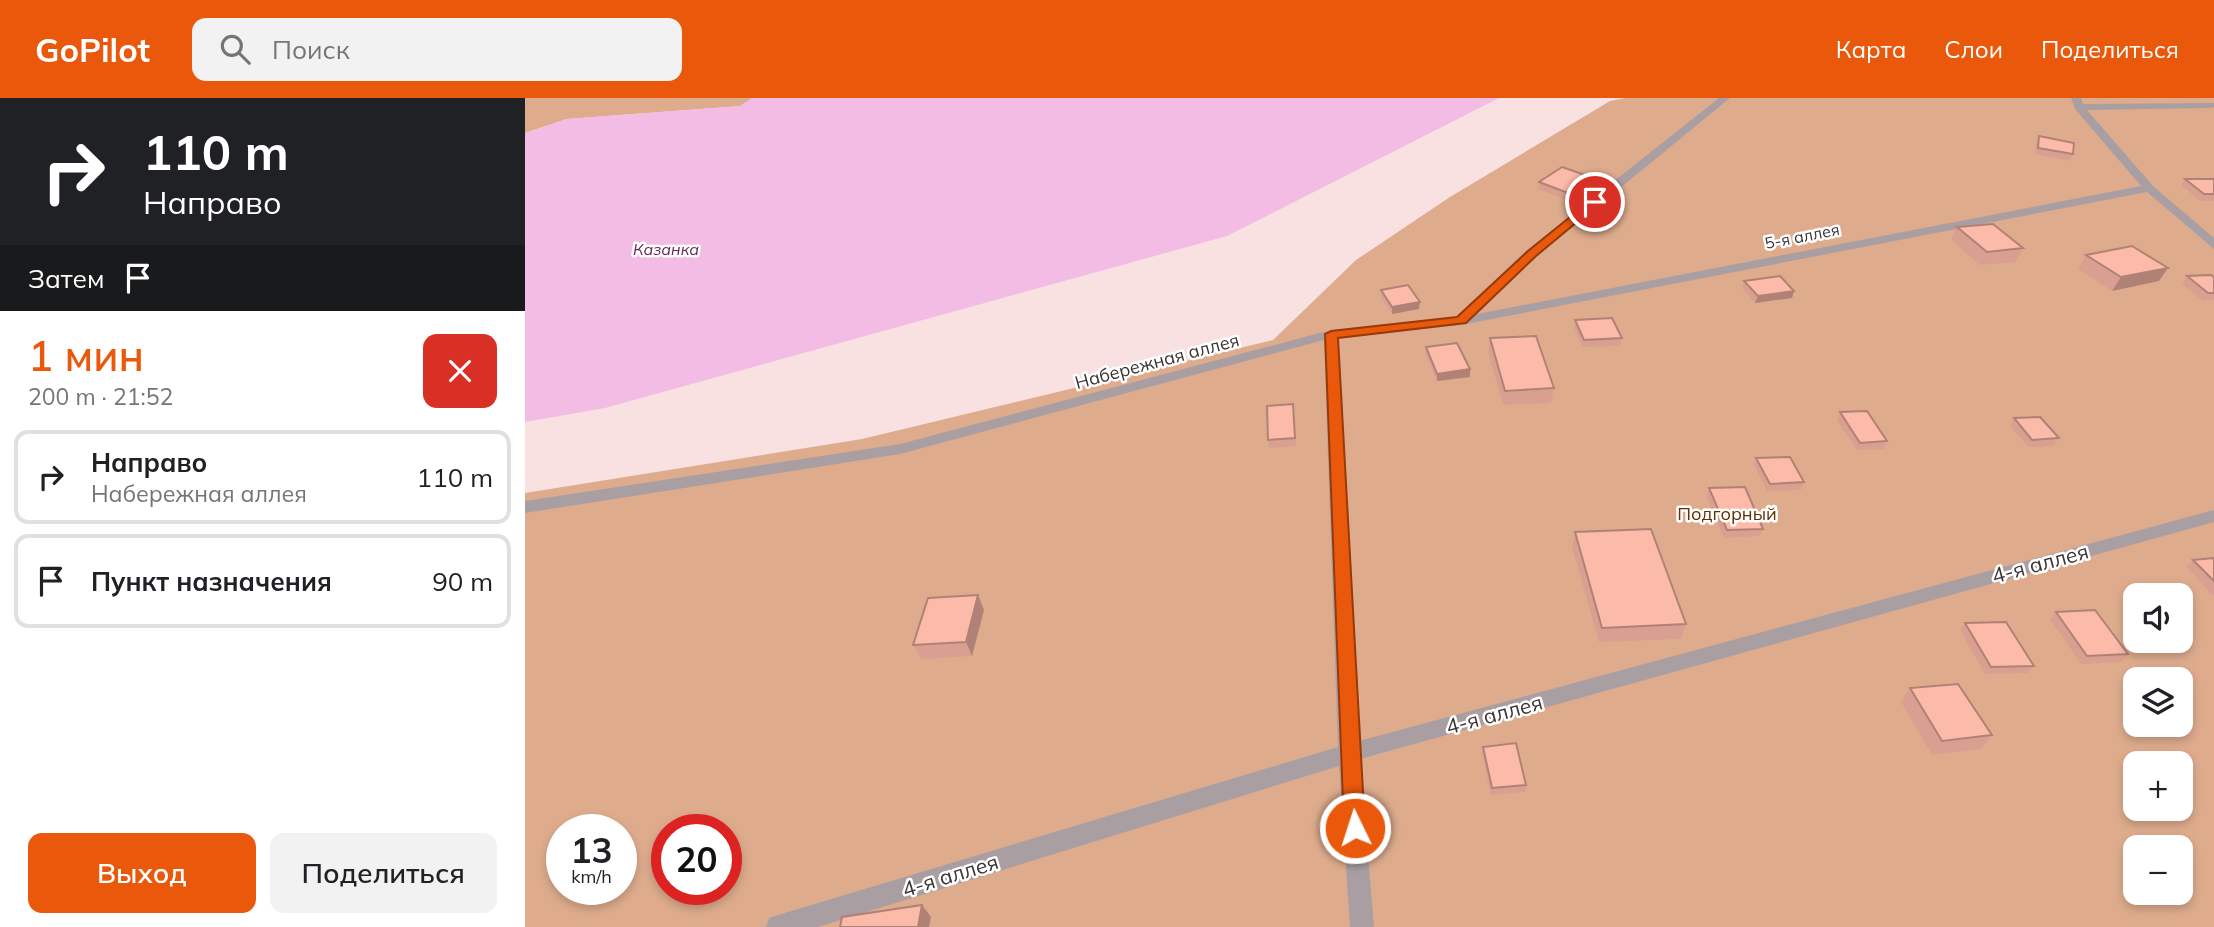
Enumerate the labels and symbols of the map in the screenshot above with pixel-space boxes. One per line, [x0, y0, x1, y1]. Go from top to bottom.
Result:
pin [1565, 172, 1625, 232]
street label: 5-я аллея [1763, 219, 1841, 253]
water label: Казанка [633, 239, 699, 259]
street label: Набережная аллея [1072, 328, 1242, 394]
park label: Подгорный [1677, 502, 1777, 525]
street label: 4-я аллея [1989, 538, 2091, 588]
street label: 4-я аллея [1443, 689, 1545, 739]
position arrow [1318, 791, 1392, 865]
speed limit sign: 20 [651, 814, 742, 905]
street label: 4-я аллея [899, 848, 1001, 902]

